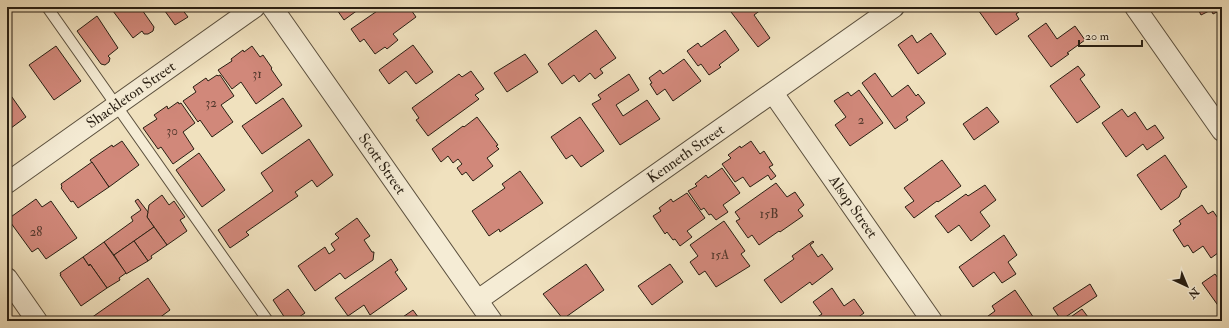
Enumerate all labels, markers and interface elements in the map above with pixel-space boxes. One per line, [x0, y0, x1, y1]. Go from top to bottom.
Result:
scale bar [1079, 22, 1142, 48]
text: 20 m [1085, 29, 1110, 44]
street label: Shackleton Street [83, 57, 179, 133]
house number: 31 [252, 66, 262, 82]
house number: 32 [205, 95, 217, 111]
house number: 2 [858, 112, 865, 128]
street label: Kenneth Street [644, 120, 729, 188]
house number: 30 [166, 123, 178, 139]
street label: Scott Street [354, 130, 410, 198]
street label: Alsop Street [823, 171, 882, 243]
house number: 15B [760, 206, 778, 222]
house number: 28 [30, 224, 42, 240]
house number: 15A [711, 247, 730, 263]
north arrow [1167, 266, 1207, 306]
text: N [1185, 284, 1202, 302]

